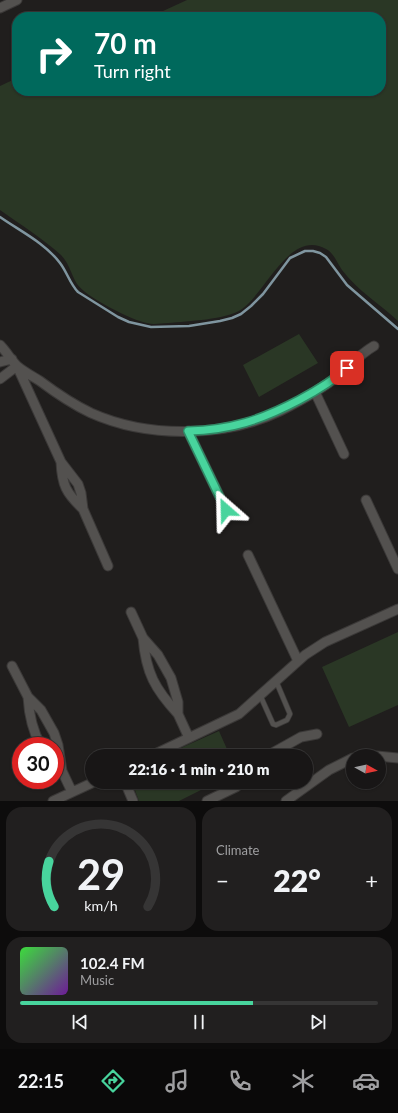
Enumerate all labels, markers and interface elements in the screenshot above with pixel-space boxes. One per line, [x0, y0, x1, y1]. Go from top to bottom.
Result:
text: 70 m [94, 26, 157, 60]
icon: right [28, 28, 80, 80]
text: Turn right [94, 60, 171, 82]
pin [330, 351, 364, 385]
icon: arrive [336, 357, 358, 379]
position arrow [205, 489, 247, 531]
speed limit sign: 30 [12, 737, 64, 789]
north arrow [346, 749, 386, 789]
map controls [346, 749, 386, 789]
text: 22:16 · 1 min · 210 m [128, 760, 270, 778]
text: Climate [216, 842, 259, 858]
text: 29 [77, 849, 125, 899]
text: 22° [273, 862, 321, 898]
text: − [216, 867, 229, 894]
text: + [365, 867, 378, 894]
text: km/h [84, 897, 118, 914]
text: 102.4 FM [80, 954, 145, 972]
text: Music [80, 972, 114, 988]
icon: previous [69, 1011, 91, 1033]
icon: pause [188, 1011, 210, 1033]
icon: next [307, 1011, 329, 1033]
icon: directions [99, 1067, 127, 1095]
icon: music [163, 1067, 191, 1095]
icon: phone [226, 1067, 254, 1095]
icon: climate [289, 1067, 317, 1095]
icon: car [352, 1067, 380, 1095]
text: 22:15 [18, 1070, 64, 1092]

